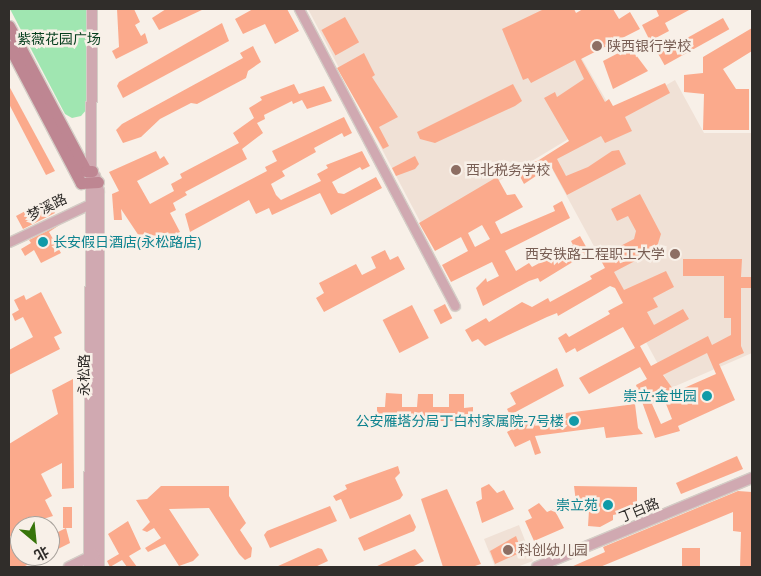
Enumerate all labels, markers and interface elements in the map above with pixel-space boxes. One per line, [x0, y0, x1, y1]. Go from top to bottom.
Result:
park label: 紫薇花园广场 [17, 31, 101, 47]
place label: 陕西银行学校 [607, 38, 691, 54]
marker: 陕西银行学校 [591, 40, 603, 52]
place label: 西北税务学校 [466, 162, 550, 178]
marker: 西北税务学校 [450, 164, 462, 176]
street label: 梦溪路 [24, 190, 70, 224]
place label: 长安假日酒店(永松路店) [53, 234, 201, 250]
marker: 长安假日酒店(永松路店) [37, 236, 49, 248]
place label: 西安铁路工程职工大学 [525, 246, 665, 262]
marker: 西安铁路工程职工大学 [669, 248, 681, 260]
street label: 永松路 [76, 354, 92, 396]
place label: 崇立·金世园 [623, 388, 697, 404]
marker: 崇立·金世园 [701, 390, 713, 402]
place label: 公安雁塔分局丁白村家属院-7号楼 [355, 413, 564, 429]
marker: 公安雁塔分局丁白村家属院-7号楼 [568, 415, 580, 427]
street label: 丁白路 [616, 494, 662, 526]
place label: 崇立苑 [556, 497, 598, 513]
marker: 崇立苑 [602, 499, 614, 511]
north arrow [10, 516, 60, 566]
text: 北 [31, 542, 52, 565]
place label: 科创幼儿园 [518, 542, 588, 558]
marker: 科创幼儿园 [502, 544, 514, 556]

